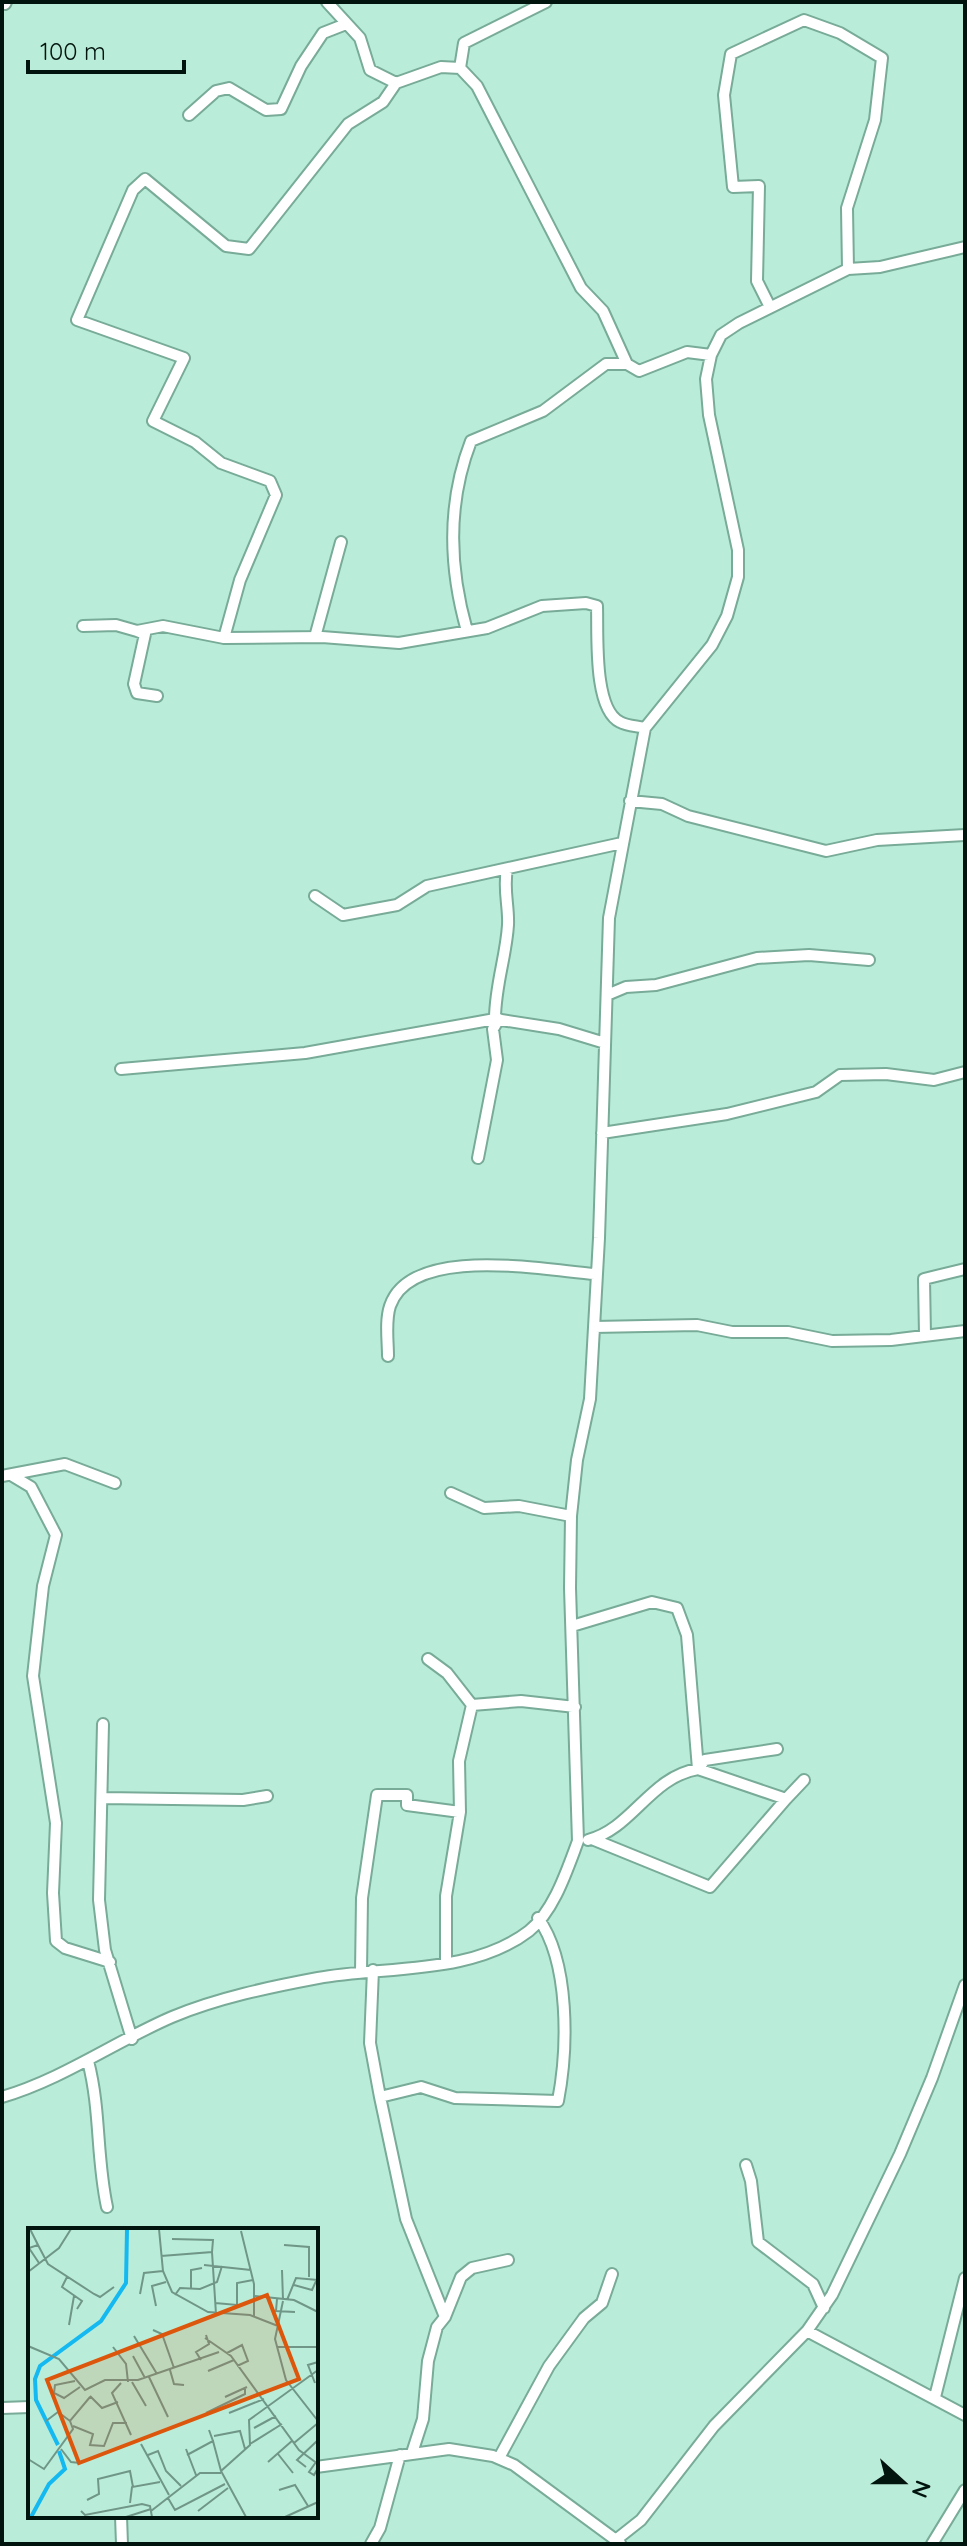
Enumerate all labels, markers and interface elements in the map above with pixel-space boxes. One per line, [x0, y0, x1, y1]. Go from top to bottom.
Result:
scale bar [28, 24, 184, 74]
text: 100 m [40, 36, 106, 66]
inset map [28, 2228, 318, 2518]
north arrow [863, 2442, 943, 2522]
text: N [906, 2477, 938, 2502]

